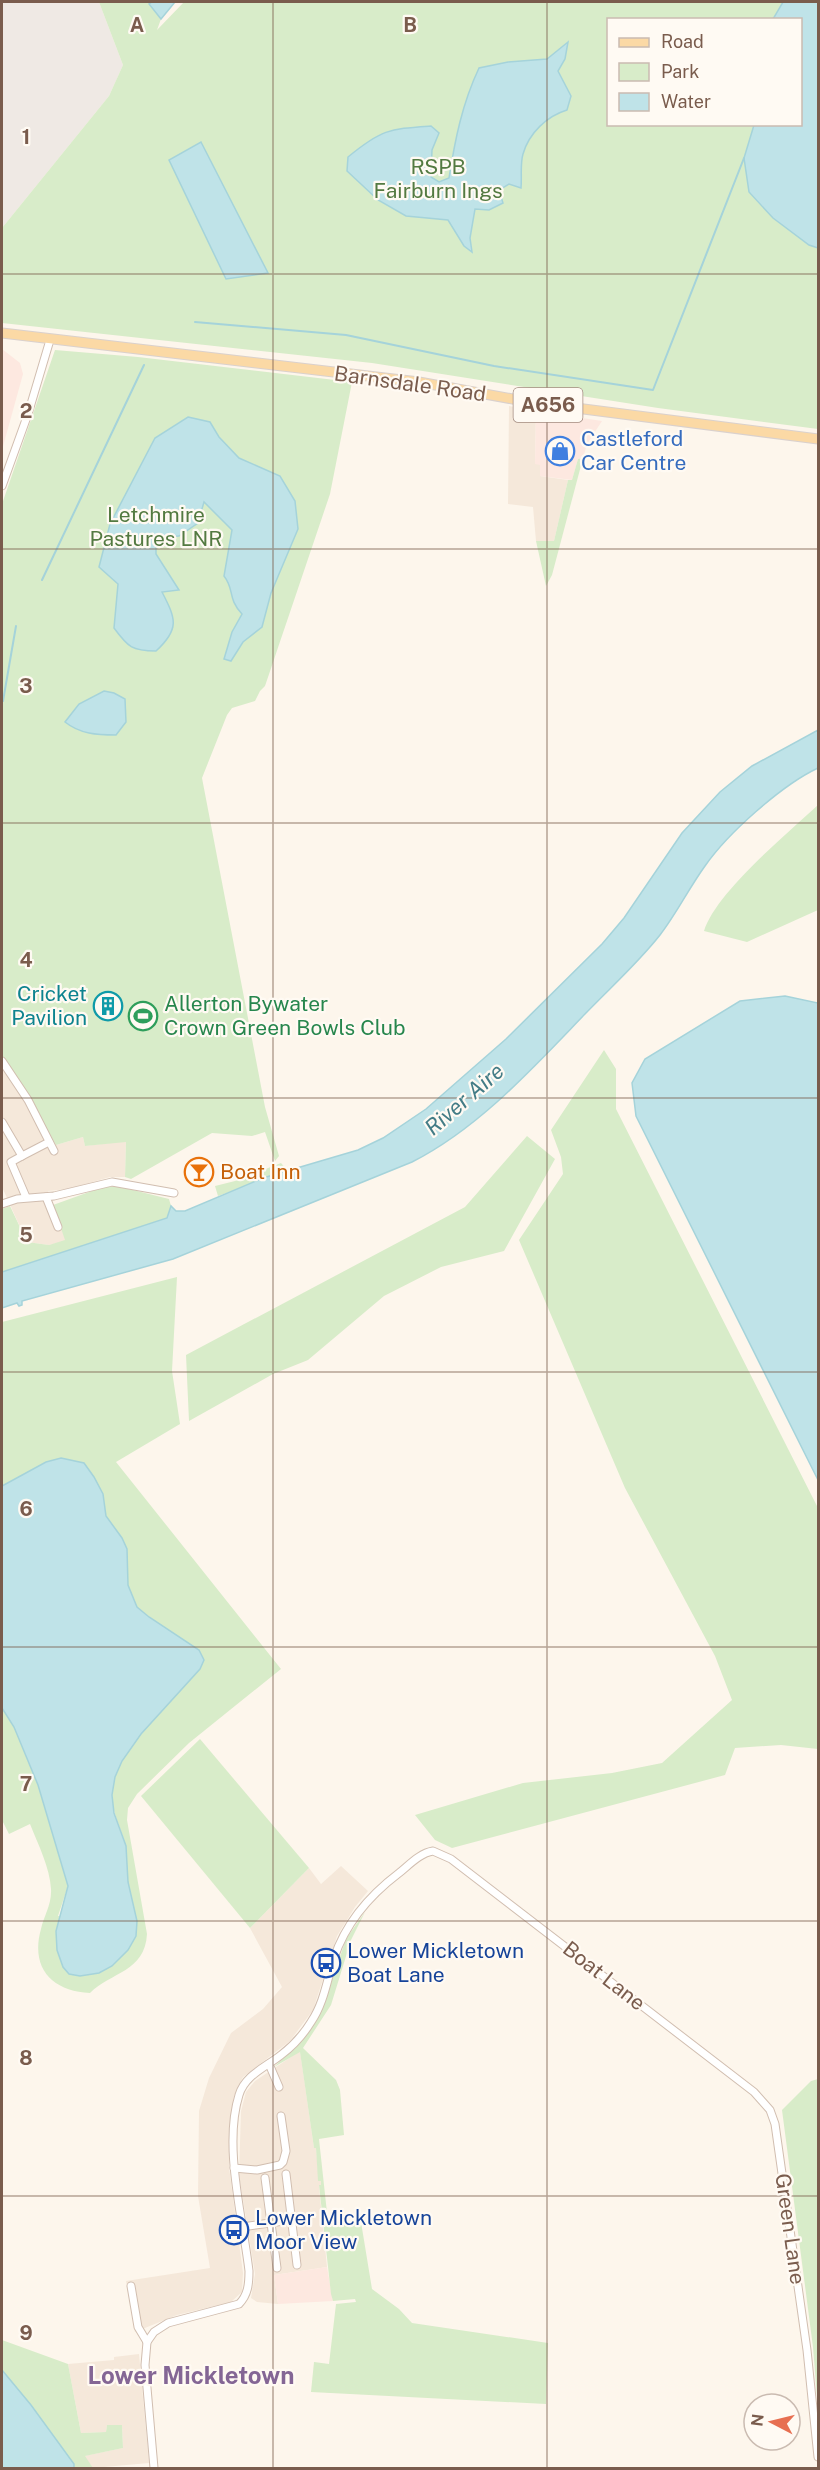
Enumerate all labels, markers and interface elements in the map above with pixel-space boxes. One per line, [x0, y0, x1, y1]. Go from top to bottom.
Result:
text: A [130, 13, 144, 37]
text: B [403, 13, 417, 37]
legend [607, 18, 802, 126]
text: Road [661, 31, 704, 52]
text: Park [661, 61, 699, 82]
text: Water [661, 91, 711, 112]
text: 1 [22, 125, 30, 149]
park label: RSPB Fairburn Ings [373, 154, 503, 203]
street label: Barnsdale Road [333, 360, 488, 407]
road number: A656 [514, 388, 582, 422]
text: 2 [20, 399, 32, 423]
place label: Castleford Car Centre [581, 426, 686, 475]
shop icon: Castleford Car Centre [544, 435, 576, 467]
park label: Letchmire Pastures LNR [89, 502, 223, 551]
text: 3 [19, 674, 33, 698]
text: 4 [19, 948, 33, 972]
place label: Cricket Pavilion [11, 981, 87, 1030]
building icon: Cricket Pavilion [92, 990, 124, 1022]
place label: Allerton Bywater Crown Green Bowls Club [164, 991, 406, 1040]
sports icon: Allerton Bywater Crown Green Bowls Club [127, 1000, 159, 1032]
water label: River Aire [419, 1058, 509, 1140]
bar icon: Boat Inn [183, 1156, 215, 1188]
place label: Boat Inn [220, 1159, 301, 1184]
text: 5 [19, 1223, 33, 1247]
text: 6 [19, 1497, 33, 1521]
text: 7 [20, 1772, 32, 1796]
street label: Boat Lane [558, 1936, 651, 2016]
place label: Lower Mickletown Boat Lane [347, 1938, 524, 1987]
bus stop icon: Lower Mickletown Boat Lane [310, 1947, 342, 1979]
text: 8 [19, 2046, 33, 2070]
street label: Green Lane [770, 2172, 811, 2286]
place label: Lower Mickletown Moor View [255, 2205, 432, 2254]
bus stop icon: Lower Mickletown Moor View [218, 2214, 250, 2246]
text: 9 [19, 2321, 33, 2345]
district label: Lower Mickletown [87, 2361, 295, 2389]
north arrow [742, 2392, 802, 2452]
text: N [747, 2413, 768, 2428]

